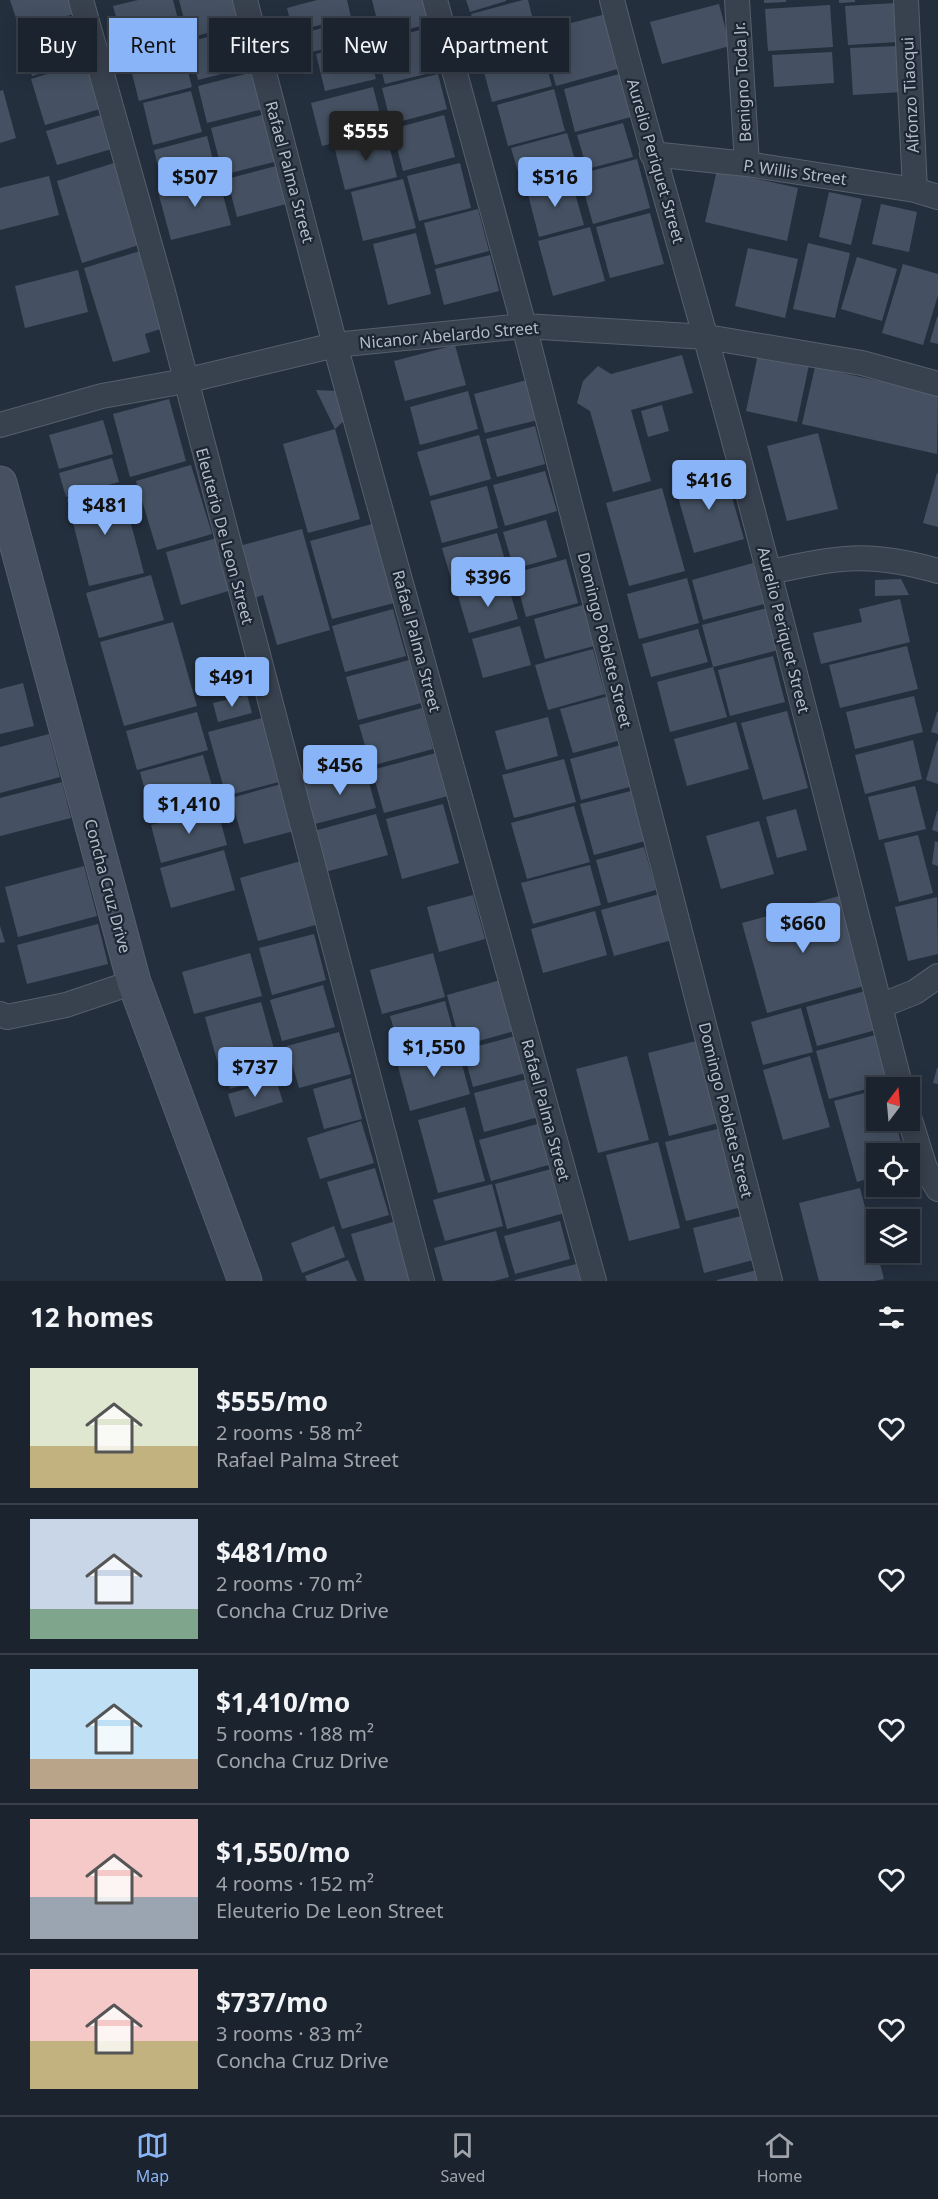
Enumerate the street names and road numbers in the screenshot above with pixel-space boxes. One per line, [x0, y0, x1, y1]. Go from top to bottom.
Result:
street label: Benigno Toda Jr. [728, 21, 756, 143]
street label: Alfonzo Tiaoqui [896, 36, 924, 154]
street label: Aurelio Periquet Street [622, 76, 690, 246]
street label: Rafael Palma Street [260, 99, 320, 246]
street label: P. Willis Street [742, 154, 848, 190]
street label: Nicanor Abelardo Street [358, 316, 540, 354]
street label: Eleuterio De Leon Street [191, 445, 259, 627]
street label: Aurelio Periquet Street [753, 545, 815, 716]
street label: Domingo Poblete Street [573, 550, 637, 730]
street label: Rafael Palma Street [387, 568, 447, 715]
street label: Concha Cruz Drive [79, 816, 137, 956]
street label: Domingo Poblete Street [694, 1020, 758, 1200]
street label: Rafael Palma Street [516, 1037, 576, 1184]

